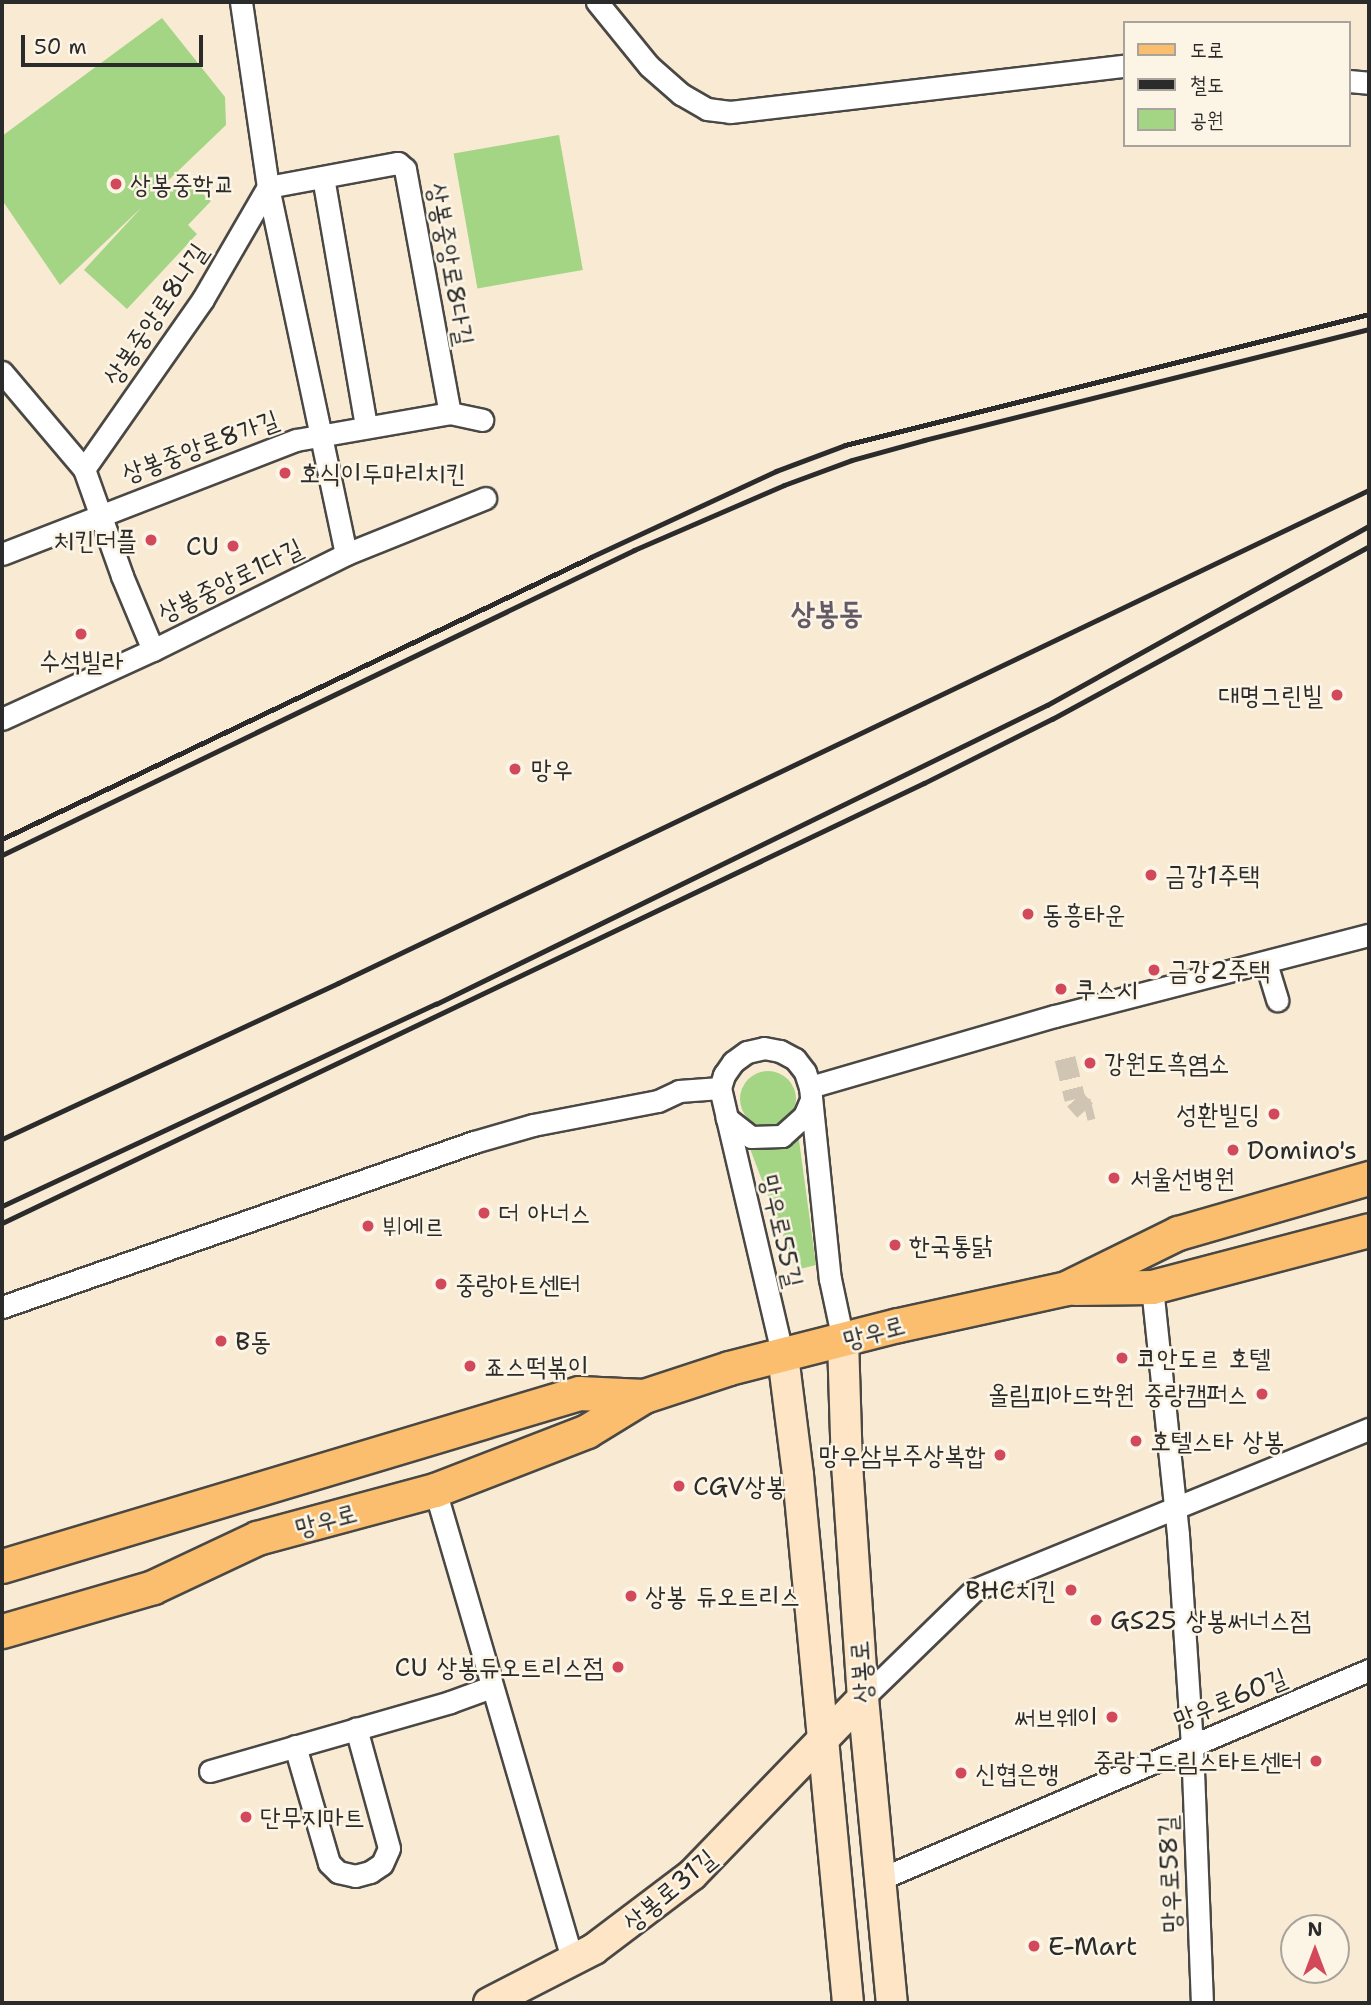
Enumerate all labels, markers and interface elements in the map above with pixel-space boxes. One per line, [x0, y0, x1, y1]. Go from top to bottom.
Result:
scale bar [24, 21, 206, 65]
legend [1122, 21, 1350, 147]
text: 50 m [34, 33, 87, 61]
text: 도로 [1190, 36, 1224, 64]
text: 철도 [1190, 71, 1224, 99]
text: 공원 [1190, 106, 1224, 134]
place label: 상봉중학교 [130, 168, 235, 200]
marker: 상봉중학교 [108, 176, 124, 192]
street label: 상봉중앙로8다길 [421, 180, 481, 348]
street label: 상봉중앙로8나길 [96, 237, 214, 391]
street label: 상봉중앙로8가길 [117, 403, 283, 489]
place label: 호식이두마리치킨 [299, 457, 466, 489]
marker: 호식이두마리치킨 [277, 465, 293, 481]
place label: 치킨더플 [53, 524, 137, 556]
place label: CU [186, 530, 219, 562]
marker: 치킨더플 [143, 532, 159, 548]
street label: 상봉중앙로1다길 [152, 532, 308, 628]
marker: CU [225, 538, 241, 554]
district label: 상봉동 [791, 595, 863, 631]
marker: 수석빌라 [73, 626, 89, 642]
place label: 수석빌라 [39, 645, 123, 677]
place label: 대명그린빌 [1218, 679, 1323, 711]
marker: 대명그린빌 [1329, 687, 1345, 703]
place label: 망우 [531, 753, 573, 785]
marker: 망우 [505, 759, 525, 779]
place label: 금강1주택 [1165, 859, 1260, 891]
marker: 금강1주택 [1143, 867, 1159, 883]
place label: 동흥타운 [1042, 898, 1126, 930]
marker: 동흥타운 [1020, 906, 1036, 922]
place label: 금강2주택 [1168, 954, 1270, 986]
marker: 금강2주택 [1146, 962, 1162, 978]
place label: 쿠스시 [1075, 973, 1138, 1005]
marker: 쿠스시 [1053, 981, 1069, 997]
place label: 강원도흑염소 [1104, 1047, 1230, 1079]
marker: 강원도흑염소 [1082, 1055, 1098, 1071]
place label: 성환빌딩 [1176, 1098, 1260, 1130]
marker: 성환빌딩 [1266, 1106, 1282, 1122]
place label: Domino's [1247, 1134, 1357, 1166]
marker: Domino's [1225, 1142, 1241, 1158]
place label: 서울선병원 [1130, 1162, 1235, 1194]
marker: 서울선병원 [1104, 1168, 1124, 1188]
street label: 망우로55길 [754, 1172, 810, 1290]
place label: 더 아너스 [498, 1197, 591, 1229]
marker: 더 아너스 [476, 1205, 492, 1221]
place label: 뷔에르 [382, 1210, 445, 1242]
marker: 뷔에르 [360, 1218, 376, 1234]
place label: 한국통닭 [909, 1229, 993, 1261]
marker: 한국통닭 [887, 1237, 903, 1253]
place label: 중랑아트센터 [455, 1268, 581, 1300]
marker: 중랑아트센터 [433, 1276, 449, 1292]
street label: 망우로 [840, 1309, 908, 1355]
place label: B동 [235, 1325, 271, 1357]
marker: B동 [213, 1333, 229, 1349]
place label: 코안도르 호텔 [1136, 1342, 1270, 1374]
place label: 죠스떡볶이 [484, 1350, 589, 1382]
marker: 코안도르 호텔 [1114, 1350, 1130, 1366]
marker: 죠스떡볶이 [462, 1358, 478, 1374]
place label: 올림피아드학원 중랑캠퍼스 [988, 1378, 1248, 1410]
marker: 올림피아드학원 중랑캠퍼스 [1254, 1386, 1270, 1402]
place label: 호텔스타 상봉 [1150, 1425, 1284, 1457]
marker: 호텔스타 상봉 [1128, 1433, 1144, 1449]
place label: 망우삼부주상복합 [819, 1439, 986, 1471]
marker: 망우삼부주상복합 [992, 1447, 1008, 1463]
place label: CGV상봉 [693, 1470, 787, 1502]
marker: CGV상봉 [671, 1478, 687, 1494]
street label: 망우로 [292, 1497, 360, 1543]
place label: BHC치킨 [965, 1574, 1057, 1606]
place label: 상봉 듀오트리스 [645, 1580, 800, 1612]
marker: BHC치킨 [1063, 1582, 1079, 1598]
marker: 상봉 듀오트리스 [623, 1588, 639, 1604]
place label: GS25 상봉써너스점 [1110, 1604, 1311, 1636]
marker: GS25 상봉써너스점 [1088, 1612, 1104, 1628]
street label: 상봉로 [843, 1640, 879, 1704]
place label: CU 상봉듀오트리스점 [395, 1651, 604, 1683]
marker: CU 상봉듀오트리스점 [610, 1659, 626, 1675]
street label: 망우로60길 [1169, 1661, 1291, 1735]
place label: 써브웨이 [1014, 1701, 1098, 1733]
marker: 써브웨이 [1104, 1709, 1120, 1725]
place label: 중랑구드림스타트센터 [1093, 1745, 1302, 1777]
marker: 중랑구드림스타트센터 [1308, 1753, 1324, 1769]
place label: 신협은행 [975, 1757, 1059, 1789]
marker: 신협은행 [953, 1765, 969, 1781]
place label: 단무지마트 [260, 1801, 365, 1833]
marker: 단무지마트 [238, 1809, 254, 1825]
street label: 망우로58길 [1151, 1815, 1187, 1933]
street label: 상봉로31길 [616, 1842, 722, 1938]
north arrow [1280, 1914, 1350, 1984]
text: N [1307, 1917, 1323, 1942]
place label: E-Mart [1048, 1930, 1137, 1962]
marker: E-Mart [1026, 1938, 1042, 1954]

